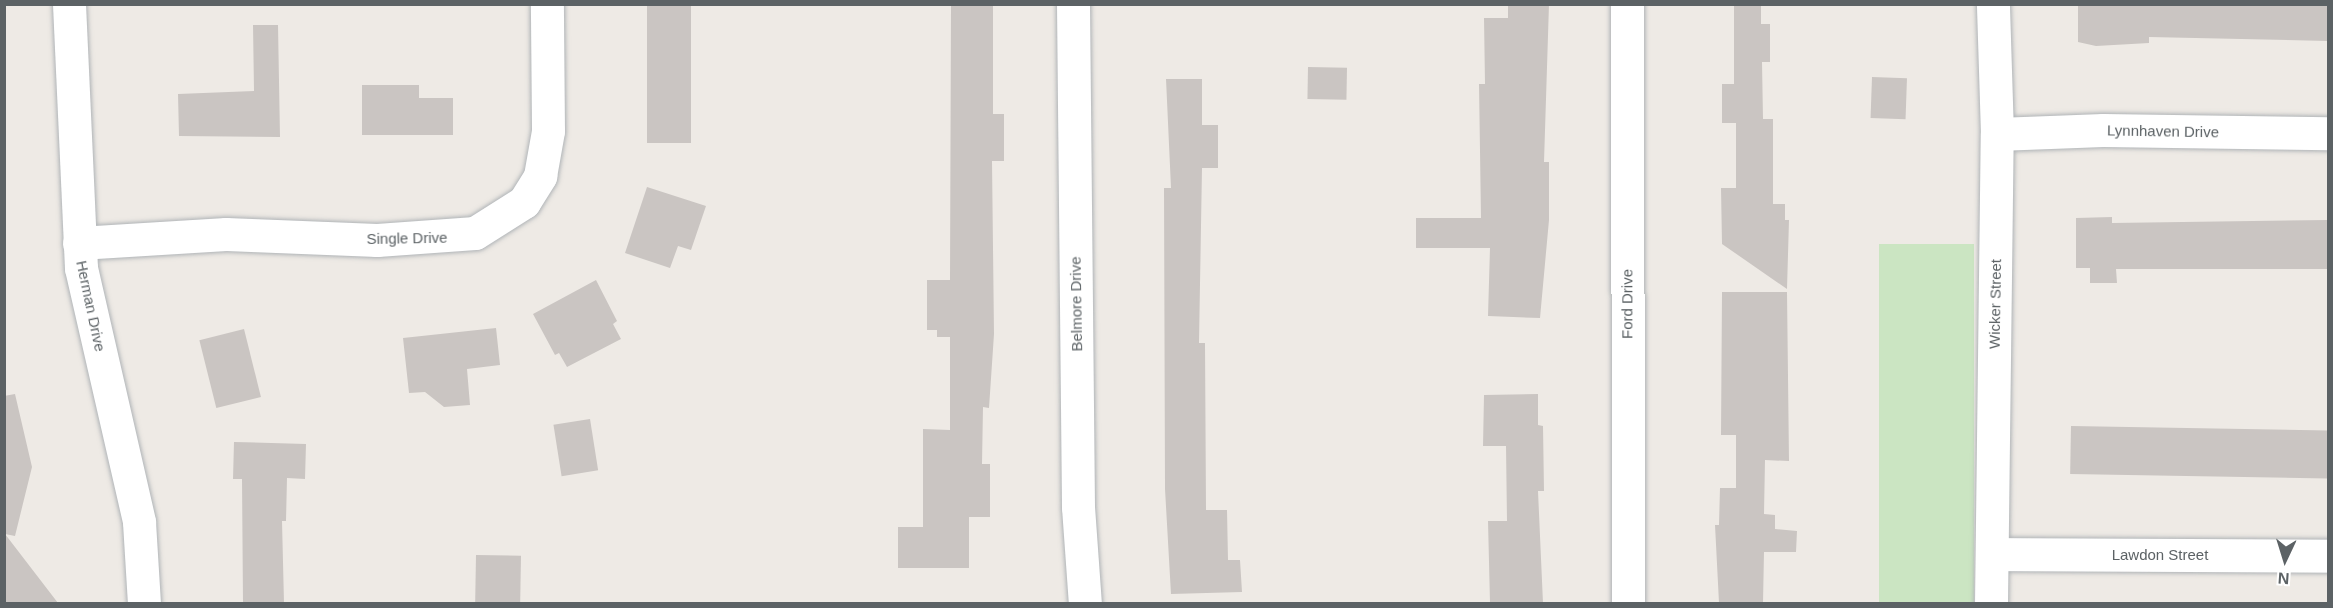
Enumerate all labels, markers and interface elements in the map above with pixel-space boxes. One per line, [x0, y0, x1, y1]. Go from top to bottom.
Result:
street label: Lynnhaven Drive [2107, 121, 2219, 141]
street label: Single Drive [366, 228, 448, 248]
street label: Belmore Drive [1066, 256, 1086, 352]
street label: Herman Drive [73, 259, 109, 353]
street label: Wicker Street [1985, 259, 2005, 349]
street label: Ford Drive [1618, 269, 1636, 339]
north arrow [2255, 530, 2315, 590]
street label: Lawdon Street [2112, 546, 2208, 564]
text: N [2277, 570, 2290, 587]

